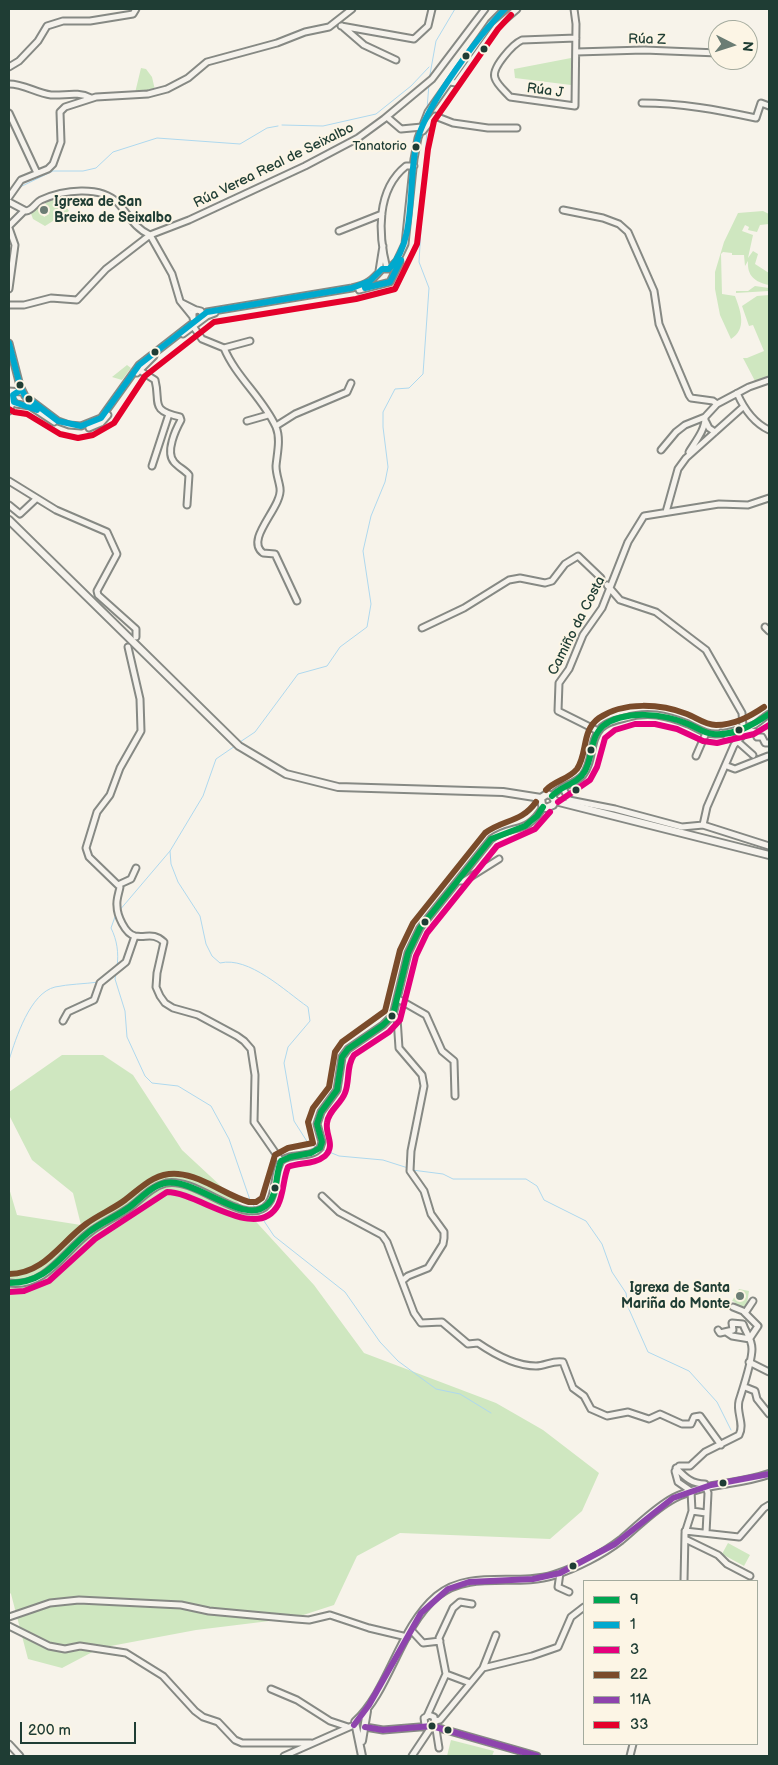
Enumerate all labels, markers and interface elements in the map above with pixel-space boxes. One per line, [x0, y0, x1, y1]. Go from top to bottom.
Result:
north arrow [708, 20, 758, 70]
street label: Rúa Z [628, 31, 666, 49]
text: N [739, 40, 756, 52]
unlabelled marker [479, 44, 489, 54]
unlabelled marker [461, 51, 471, 61]
street label: Rúa J [526, 80, 564, 102]
street label: Rúa Verea Real de Seixalbo [191, 120, 357, 212]
place label: Tanatorio [352, 139, 407, 155]
marker: Tanatorio [411, 142, 421, 152]
place label: Igrexa de San Breixo de Seixalbo [54, 194, 172, 226]
marker: Igrexa de San Breixo de Seixalbo [38, 204, 50, 216]
unlabelled marker [150, 347, 160, 357]
unlabelled marker [15, 380, 25, 390]
unlabelled marker [24, 394, 34, 404]
street label: Camiño da Costa [545, 574, 609, 678]
unlabelled marker [734, 725, 744, 735]
unlabelled marker [586, 745, 596, 755]
unlabelled marker [571, 785, 581, 795]
unlabelled marker [420, 917, 430, 927]
unlabelled marker [387, 1011, 397, 1021]
unlabelled marker [270, 1183, 280, 1193]
place label: Igrexa de Santa Mariña do Monte [621, 1280, 730, 1312]
marker: Igrexa de Santa Mariña do Monte [734, 1290, 746, 1302]
unlabelled marker [718, 1478, 728, 1488]
unlabelled marker [568, 1561, 578, 1571]
legend [583, 1580, 758, 1745]
text: 9 [630, 1590, 639, 1609]
text: 1 [630, 1615, 636, 1634]
text: 3 [630, 1640, 639, 1659]
text: 22 [630, 1665, 648, 1684]
text: 11A [630, 1690, 651, 1709]
scale bar [22, 1712, 139, 1744]
text: 33 [630, 1715, 648, 1734]
text: 200 m [28, 1721, 71, 1740]
unlabelled marker [427, 1721, 437, 1731]
unlabelled marker [443, 1725, 453, 1735]

